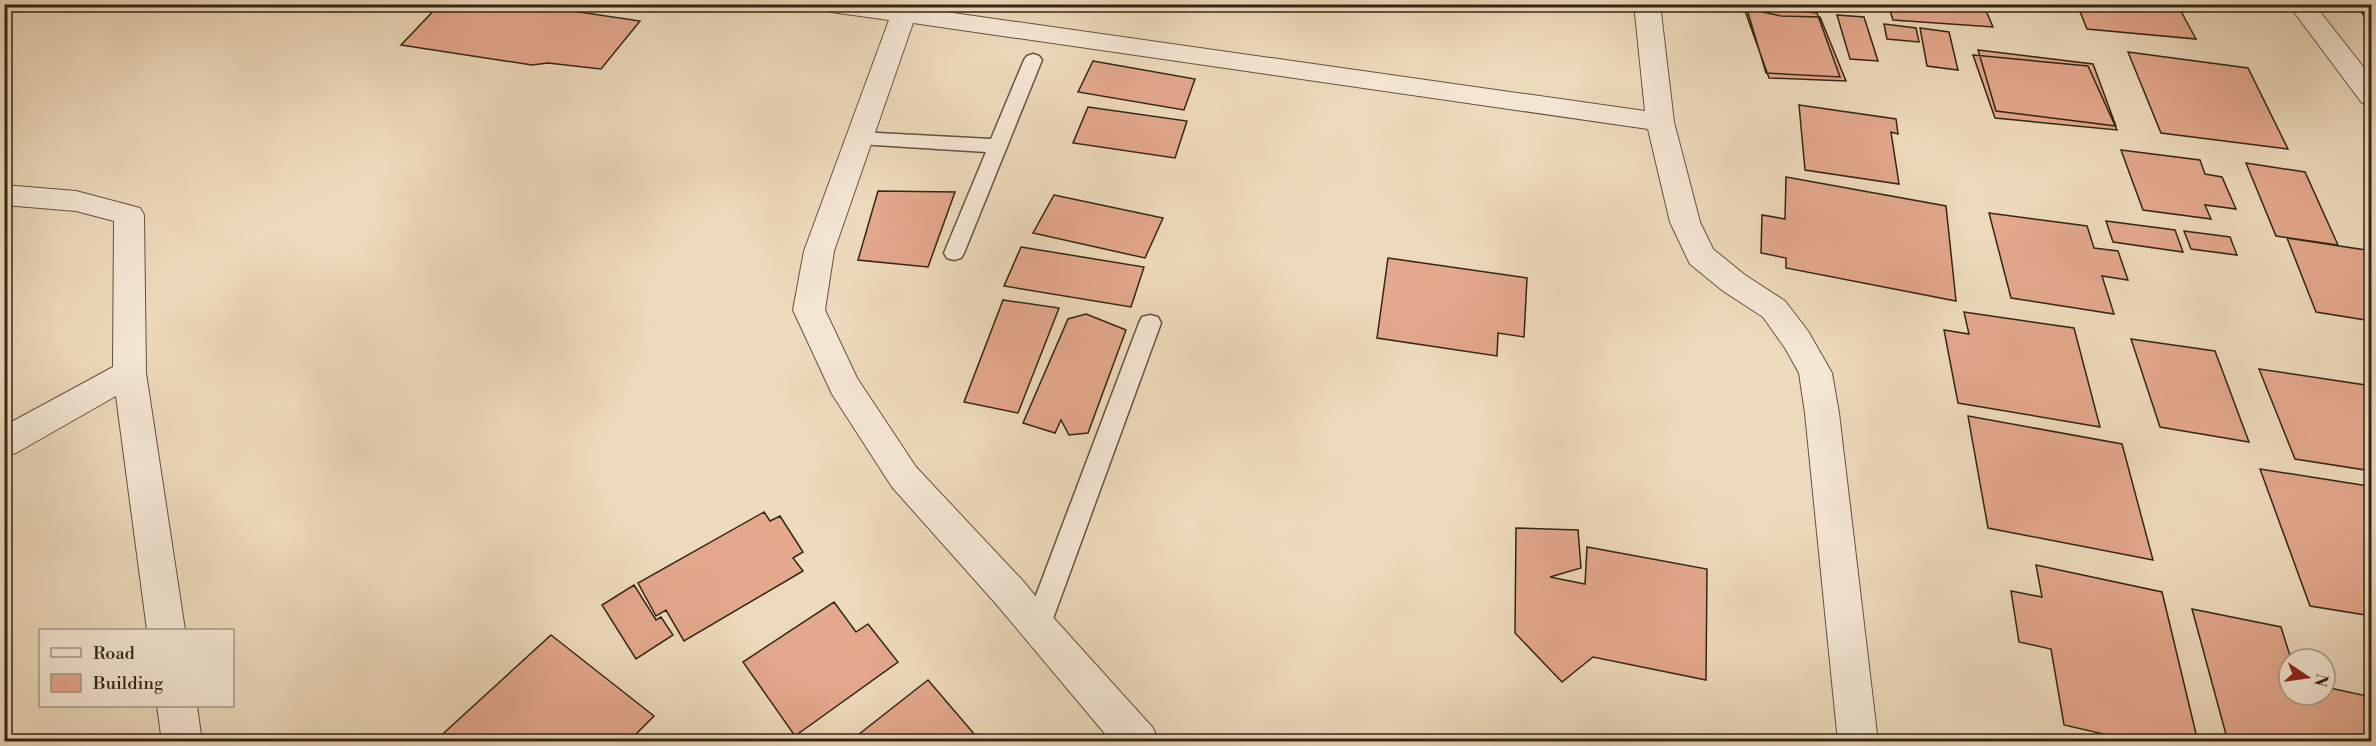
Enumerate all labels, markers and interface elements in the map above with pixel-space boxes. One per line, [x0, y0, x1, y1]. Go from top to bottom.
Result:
legend [39, 629, 234, 707]
text: Road [93, 642, 136, 665]
north arrow [2277, 647, 2337, 707]
text: Building [92, 672, 164, 695]
text: N [2309, 672, 2332, 689]

